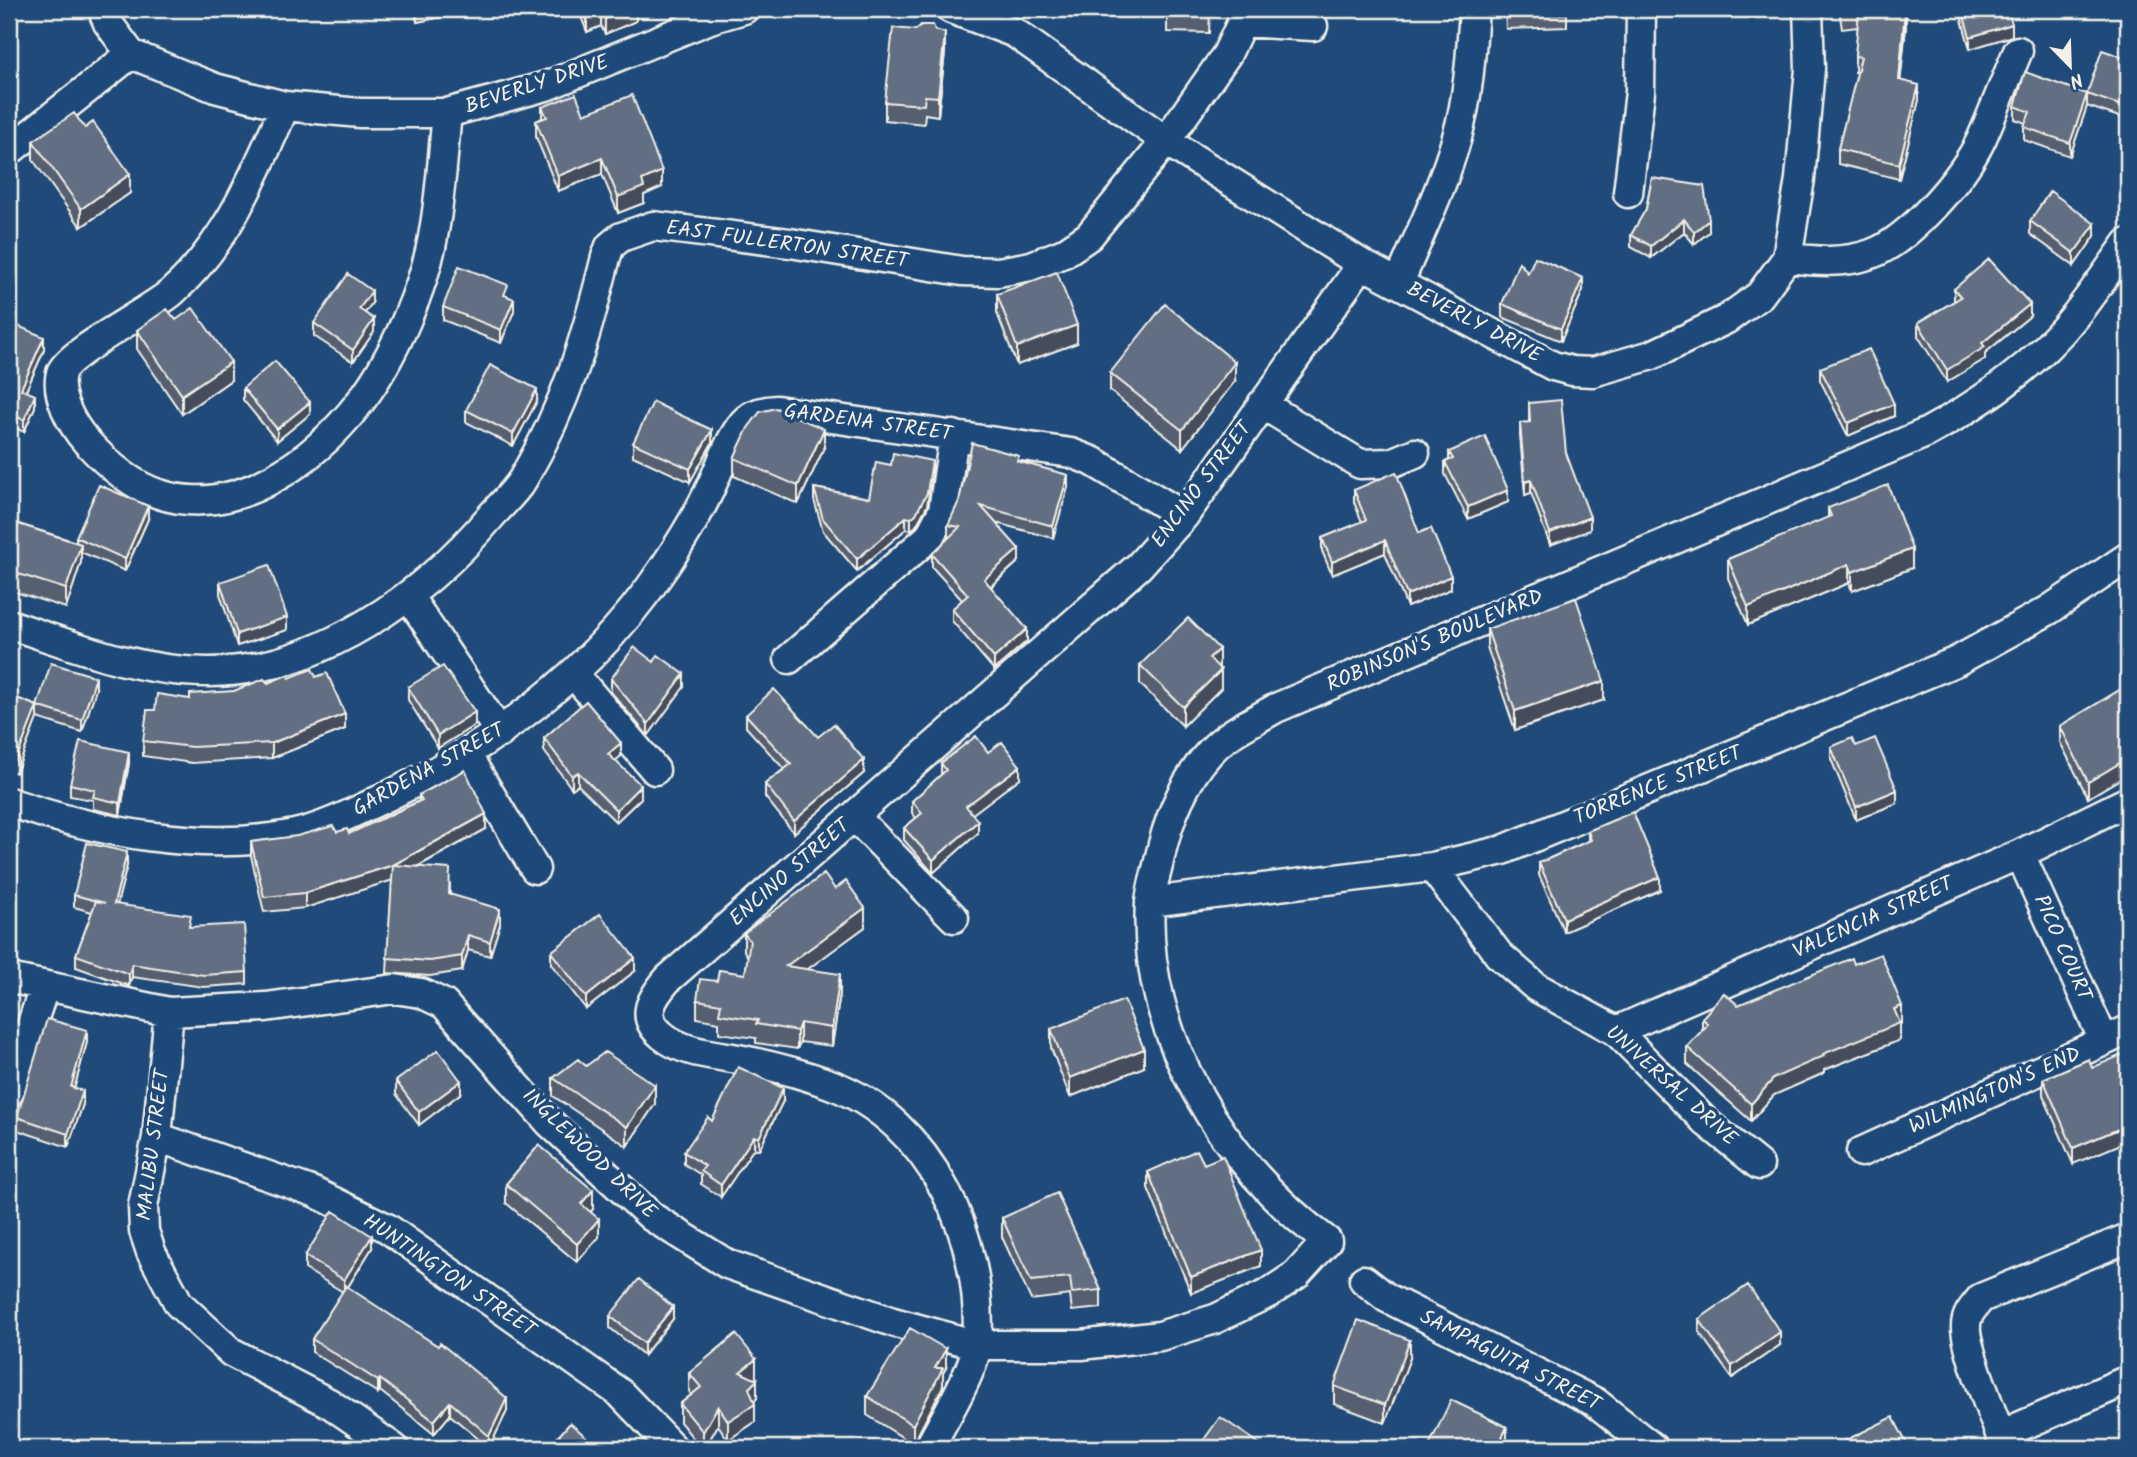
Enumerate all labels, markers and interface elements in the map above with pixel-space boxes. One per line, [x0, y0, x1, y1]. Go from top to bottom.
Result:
north arrow [2036, 32, 2106, 102]
street label: BEVERLY DRIVE [461, 46, 614, 124]
text: N [2064, 64, 2087, 96]
street label: EAST FULLERTON STREET [664, 212, 912, 279]
street label: BEVERLY DRIVE [1400, 273, 1548, 373]
street label: GARDENA STREET [782, 395, 956, 451]
street label: ENCINO STREET [1143, 413, 1262, 555]
street label: ROBINSON'S BOULEVARD [1322, 580, 1548, 702]
street label: GARDENA STREET [347, 714, 513, 826]
street label: TORRENCE STREET [1569, 737, 1749, 835]
street label: ENCINO STREET [722, 810, 859, 935]
street label: VALENCIA STREET [1787, 867, 1960, 968]
street label: PICO COURT [2024, 890, 2101, 1008]
street label: UNIVERSAL DRIVE [1597, 1017, 1745, 1155]
street label: WILMINGTON'S END [1904, 1038, 2086, 1144]
street label: MALIBU STREET [128, 1066, 180, 1223]
street label: INGLEWOOD DRIVE [514, 1081, 665, 1228]
street label: HUNTINGTON STREET [356, 1206, 544, 1347]
street label: SAMPAGUITA STREET [1414, 1301, 1608, 1422]

